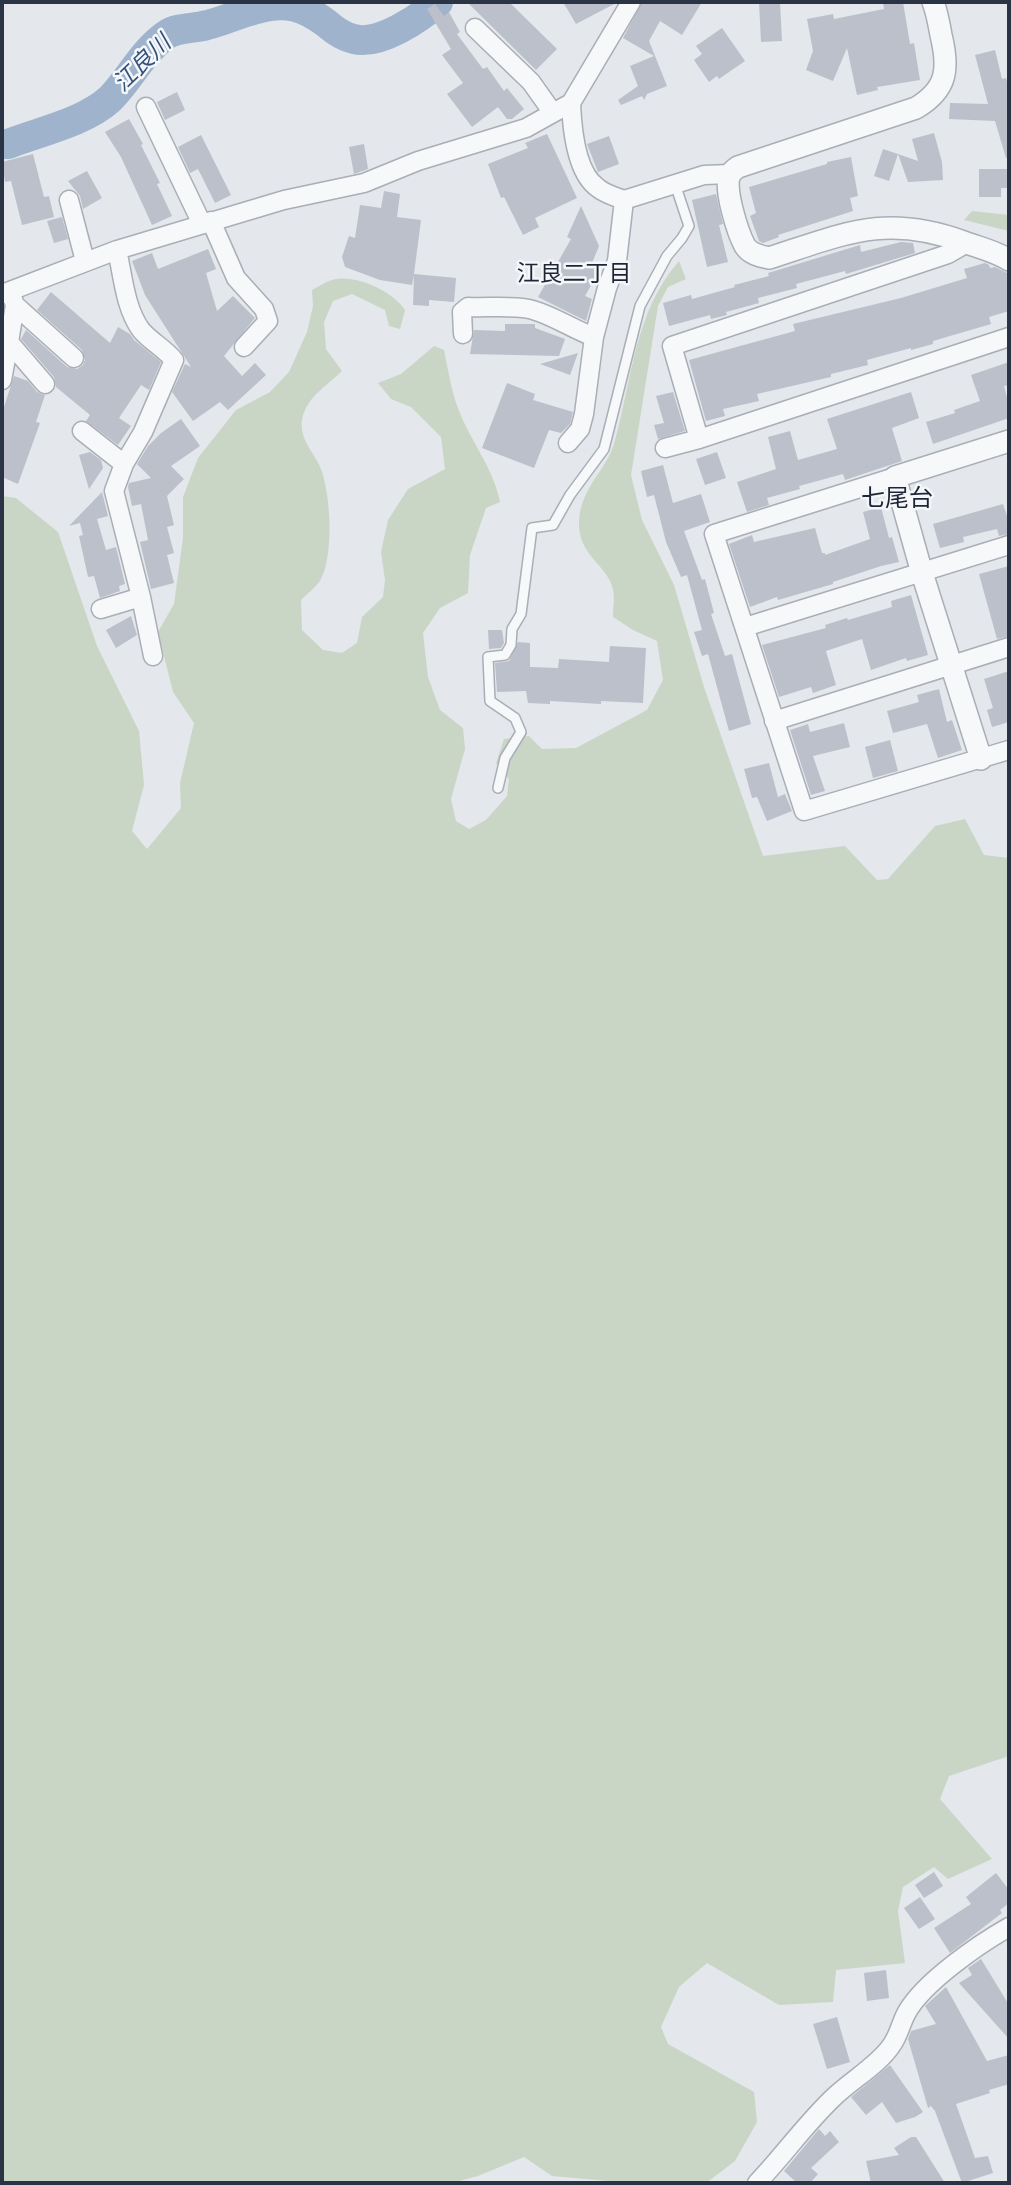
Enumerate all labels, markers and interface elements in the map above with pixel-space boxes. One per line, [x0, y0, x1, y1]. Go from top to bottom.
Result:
water label: 江良川 [108, 29, 176, 97]
district label: 江良二丁目 [517, 259, 631, 287]
district label: 七尾台 [861, 484, 933, 512]

